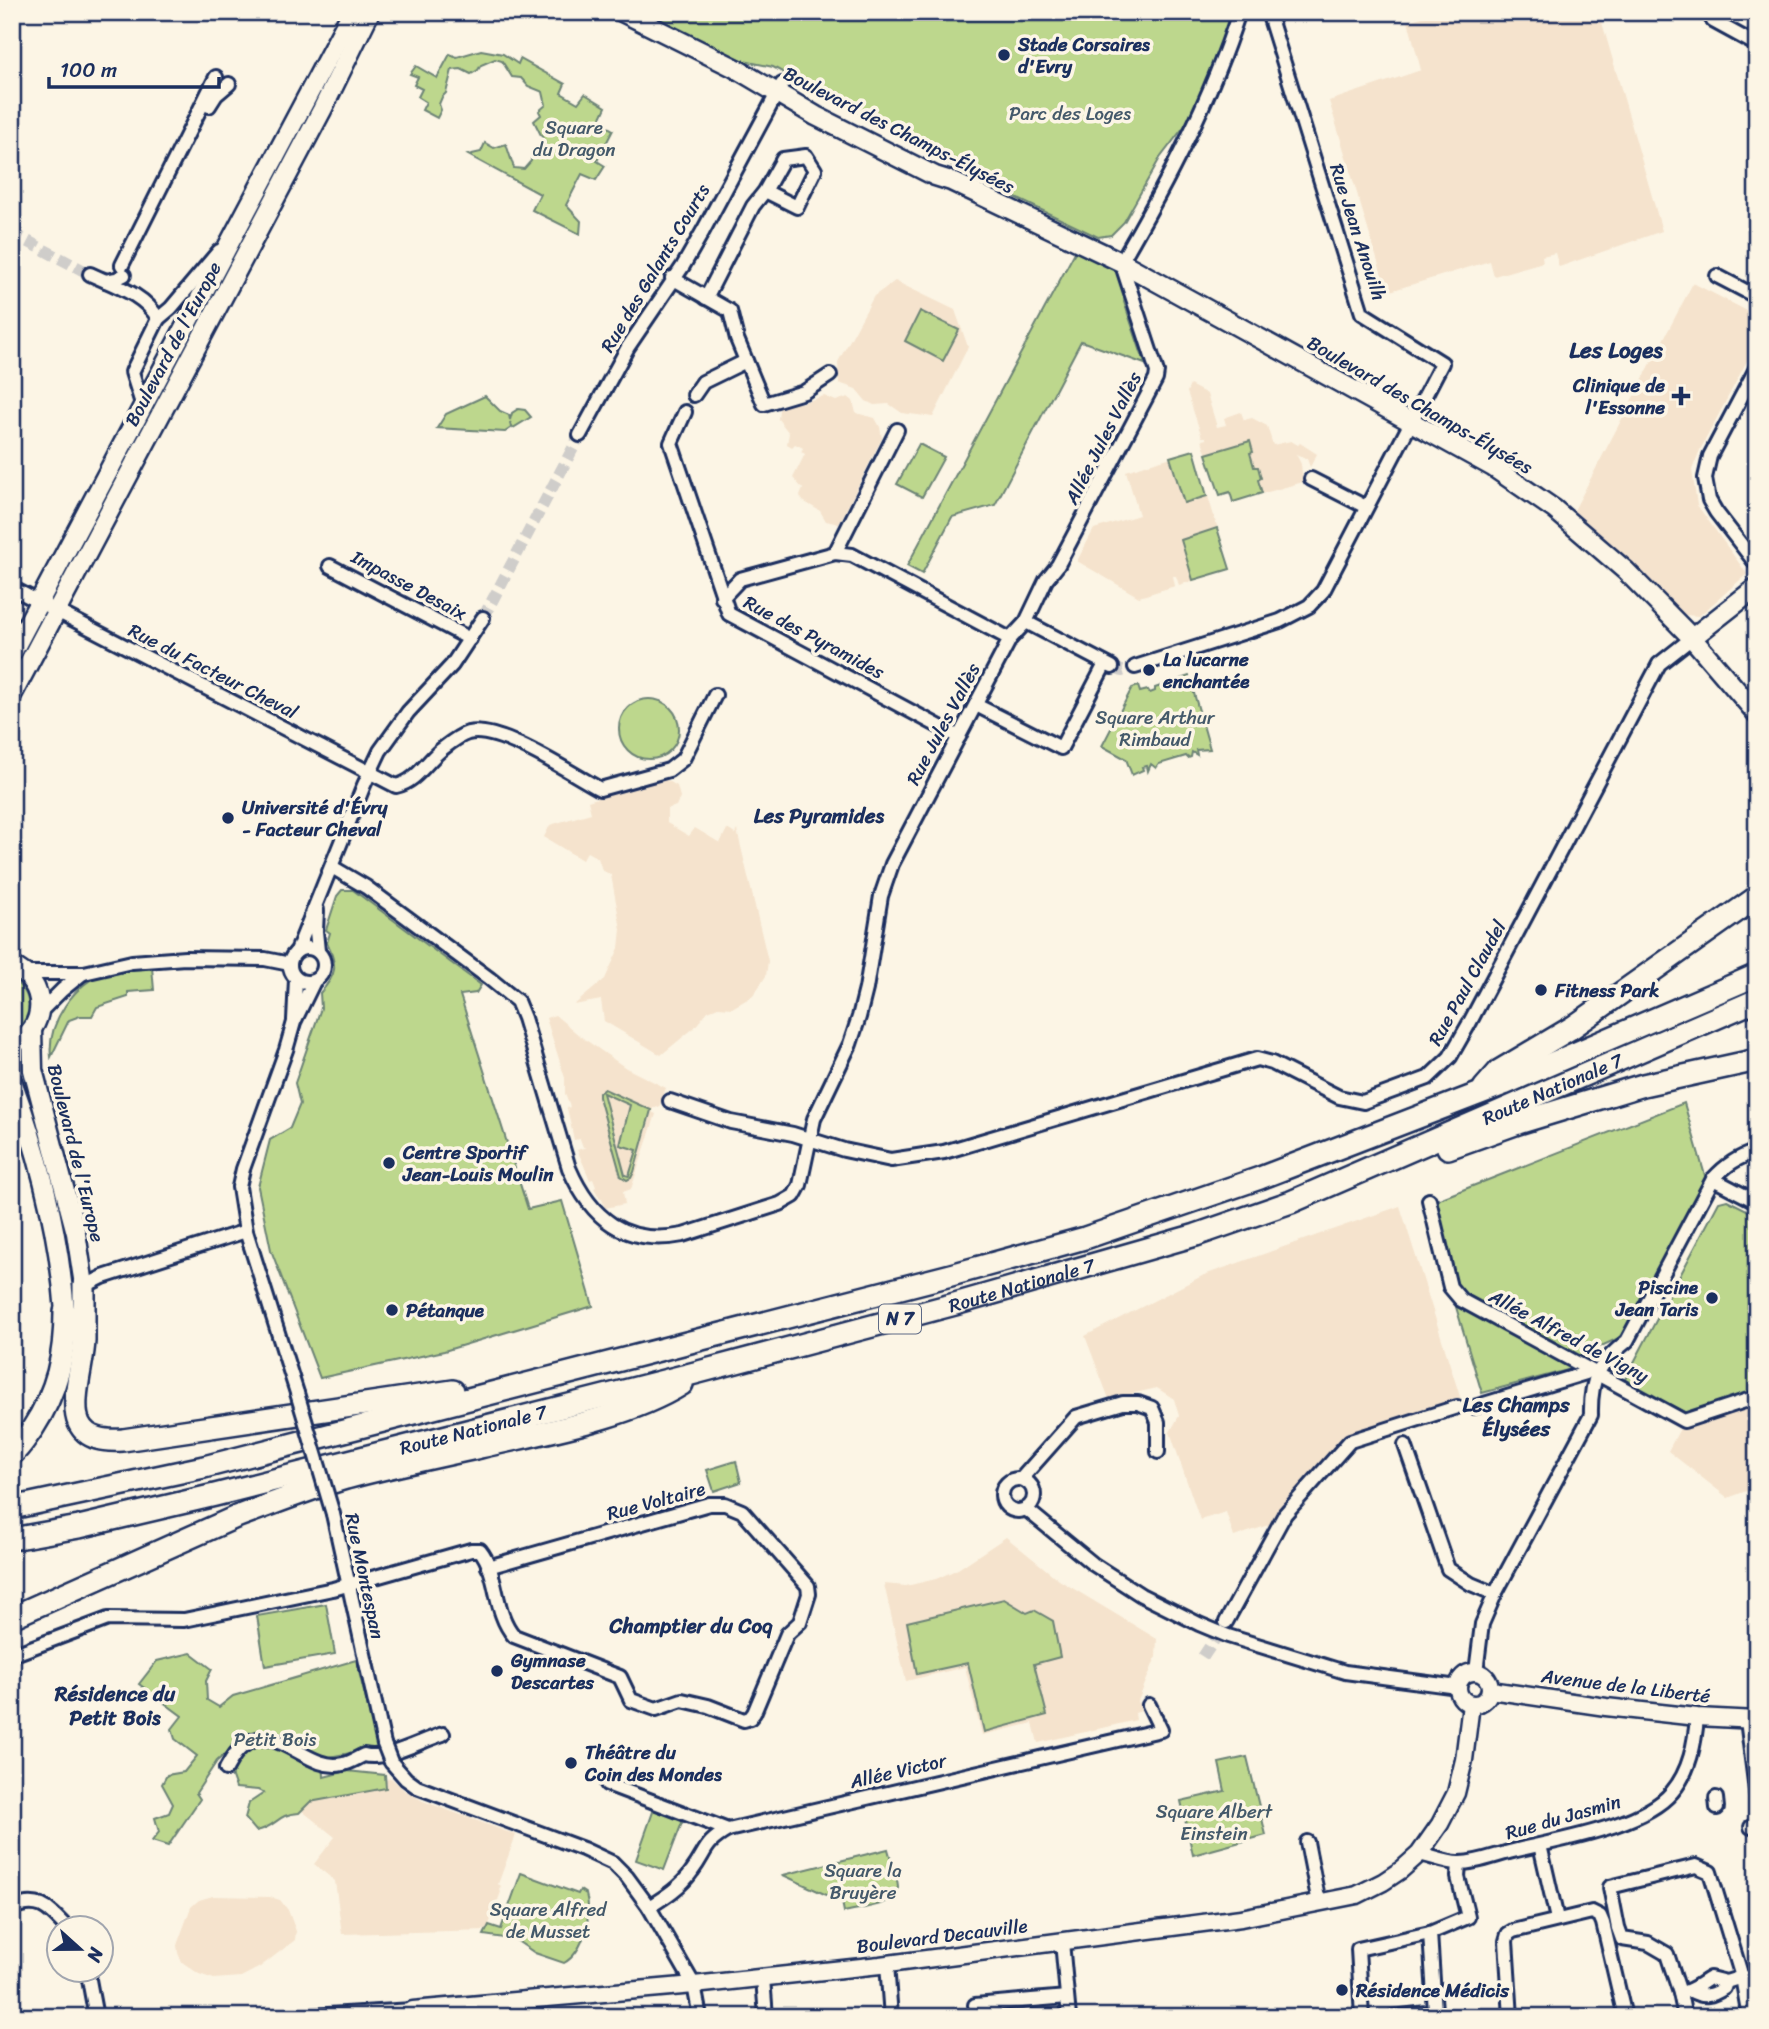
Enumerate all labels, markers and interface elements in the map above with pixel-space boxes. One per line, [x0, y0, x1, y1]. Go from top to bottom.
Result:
place label: Stade Corsaires d'Evry [1017, 28, 1151, 83]
scale bar [49, 46, 219, 90]
marker: Stade Corsaires d'Evry [996, 47, 1012, 63]
text: 100 m [60, 51, 117, 89]
street label: Boulevard des Champs-Élysées [777, 57, 1021, 203]
park label: Parc des Loges [1009, 97, 1131, 130]
park label: Square du Dragon [532, 111, 616, 166]
street label: Rue Jean Anouilh [1320, 159, 1396, 305]
street label: Rue des Galants Courts [591, 177, 719, 359]
street label: Boulevard de l'Europe [116, 255, 231, 432]
street label: Boulevard des Champs-Élysées [1301, 327, 1539, 483]
district label: Les Loges [1569, 330, 1663, 371]
street label: Allée Jules Vallès [1055, 366, 1151, 511]
place label: Clinique de l'Essonne [1572, 369, 1665, 424]
marker: Clinique de l'Essonne [1671, 386, 1691, 406]
street label: Impasse Desaix [344, 540, 473, 629]
street label: Rue des Pyramides [738, 586, 891, 688]
street label: Rue du Facteur Cheval [122, 614, 304, 728]
place label: La lucarne enchantée [1162, 643, 1250, 698]
street label: Rue Jules Vallès [897, 657, 989, 791]
marker: La lucarne enchantée [1141, 662, 1157, 678]
park label: Square Arthur Rimbaud [1095, 701, 1216, 756]
place label: Université d'Évry - Facteur Cheval [242, 791, 389, 846]
district label: Les Pyramides [754, 797, 885, 835]
marker: Université d'Évry - Facteur Cheval [220, 810, 236, 826]
street label: Rue Paul Claudel [1419, 914, 1515, 1052]
place label: Fitness Park [1554, 974, 1659, 1007]
marker: Fitness Park [1533, 982, 1549, 998]
street label: Route Nationale 7 [1477, 1043, 1629, 1134]
street label: Boulevard de l'Europe [38, 1060, 114, 1246]
place label: Centre Sportif Jean-Louis Moulin [402, 1136, 554, 1191]
marker: Centre Sportif Jean-Louis Moulin [381, 1155, 397, 1171]
street label: Route Nationale 7 [945, 1248, 1099, 1322]
place label: Piscine Jean Taris [1615, 1271, 1699, 1326]
street label: Allée Alfred de Vigny [1482, 1279, 1655, 1392]
marker: Piscine Jean Taris [1704, 1290, 1720, 1306]
place label: Pétanque [406, 1294, 485, 1327]
marker: Pétanque [384, 1302, 400, 1318]
road number: N 7 [879, 1304, 921, 1334]
district label: Les Champs Élysées [1462, 1386, 1570, 1448]
street label: Route Nationale 7 [396, 1395, 551, 1464]
street label: Rue Voltaire [603, 1472, 709, 1530]
street label: Rue Montespan [336, 1510, 394, 1642]
district label: Champtier du Coq [609, 1607, 773, 1645]
place label: Gymnase Descartes [510, 1644, 595, 1699]
street label: Avenue de la Liberté [1539, 1659, 1713, 1713]
marker: Gymnase Descartes [489, 1663, 505, 1679]
district label: Résidence du Petit Bois [54, 1675, 176, 1737]
park label: Petit Bois [234, 1723, 317, 1756]
place label: Théâtre du Coin des Mondes [584, 1736, 723, 1791]
street label: Allée Victor [846, 1744, 951, 1798]
marker: Théâtre du Coin des Mondes [563, 1755, 579, 1771]
street label: Rue du Jasmin [1501, 1785, 1625, 1849]
park label: Square Albert Einstein [1156, 1795, 1273, 1850]
park label: Square la Bruyère [824, 1854, 902, 1909]
park label: Square Alfred de Musset [490, 1893, 608, 1948]
street label: Boulevard Decauville [855, 1909, 1029, 1963]
north arrow [46, 1913, 116, 1983]
text: N [77, 1942, 114, 1968]
place label: Résidence Médicis [1355, 1974, 1510, 2007]
marker: Résidence Médicis [1334, 1982, 1350, 1998]

